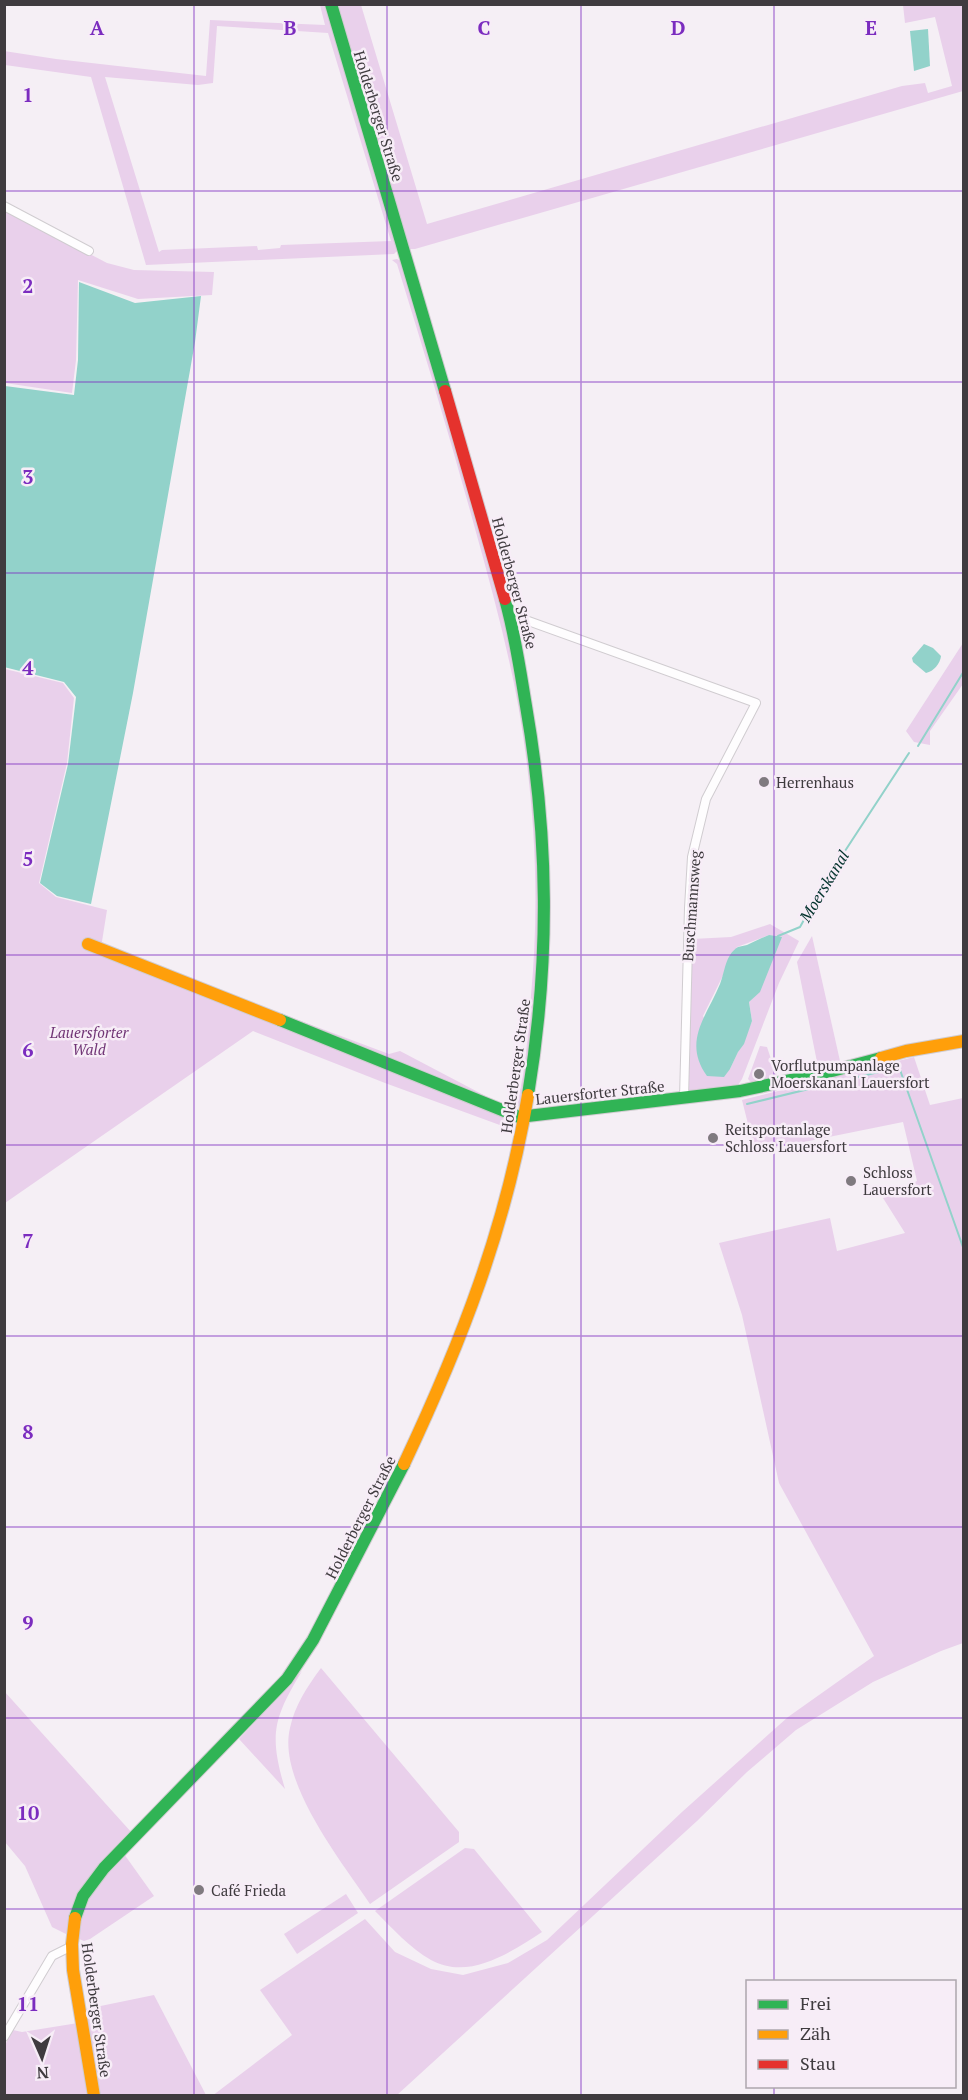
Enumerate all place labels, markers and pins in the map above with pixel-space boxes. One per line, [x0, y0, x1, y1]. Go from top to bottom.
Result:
place label: Herrenhaus [776, 772, 854, 792]
marker: Herrenhaus [757, 775, 771, 789]
place label: Vorflutpumpanlage Moerskananl Lauersfort [771, 1055, 930, 1092]
marker: Vorflutpumpanlage Moerskananl Lauersfort [752, 1067, 766, 1081]
place label: Reitsportanlage Schloss Lauersfort [725, 1119, 847, 1156]
marker: Reitsportanlage Schloss Lauersfort [706, 1131, 720, 1145]
place label: Schloss Lauersfort [863, 1162, 932, 1199]
marker: Schloss Lauersfort [844, 1174, 858, 1188]
place label: Café Frieda [211, 1880, 287, 1900]
marker: Café Frieda [192, 1883, 206, 1897]

